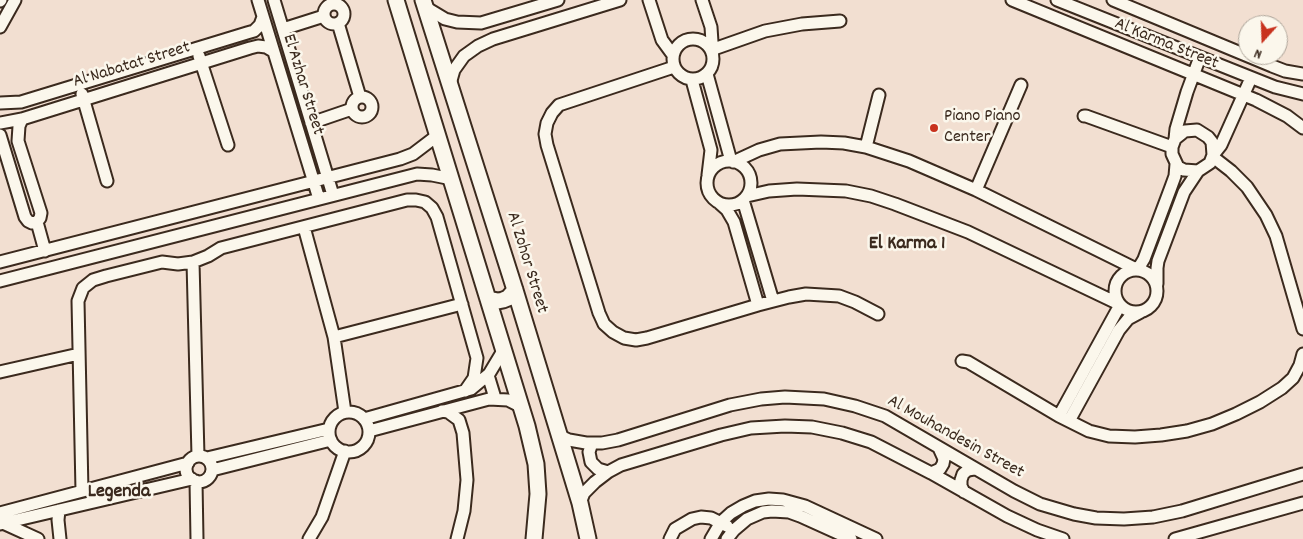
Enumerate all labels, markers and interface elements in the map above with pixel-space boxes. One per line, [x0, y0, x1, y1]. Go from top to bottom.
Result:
street label: Al Karma Street [1111, 14, 1221, 76]
north arrow [1238, 15, 1288, 65]
street label: El Azhar Street [276, 32, 328, 138]
street label: Al Nabatat Street [71, 38, 193, 94]
text: N [1252, 43, 1265, 64]
place label: Piano Piano Center [944, 107, 1021, 150]
marker: Piano Piano Center [928, 122, 940, 134]
street label: Al Zohor Street [500, 210, 552, 316]
district label: El Karma 1 [869, 233, 945, 257]
street label: Al Mouhandesin Street [883, 391, 1027, 485]
district label: Legenda [88, 481, 150, 505]

